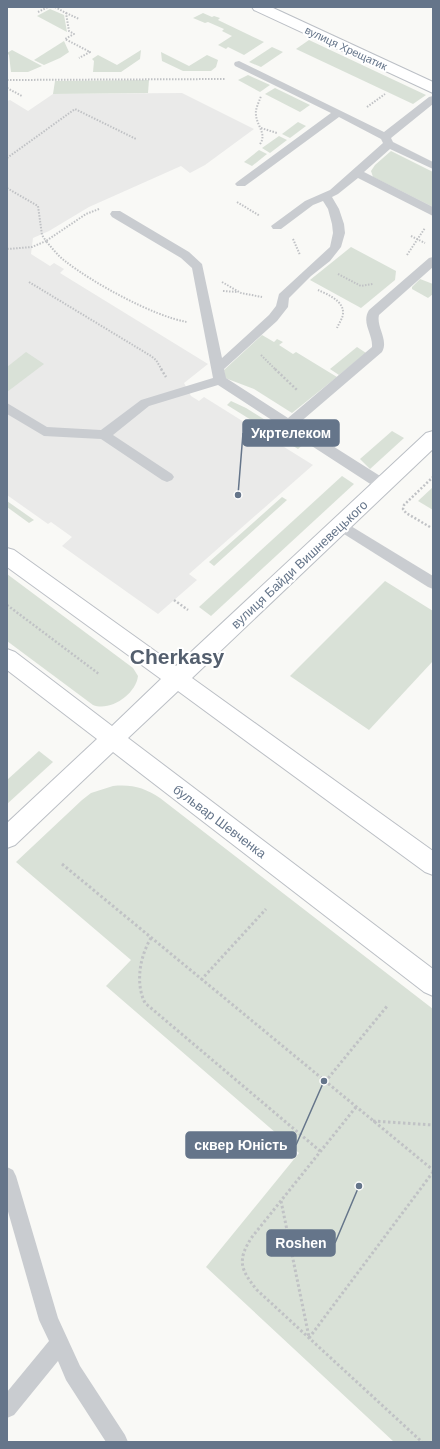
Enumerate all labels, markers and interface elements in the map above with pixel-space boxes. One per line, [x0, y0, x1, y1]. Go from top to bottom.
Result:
street label: вулиця Хрещатик [303, 24, 389, 72]
callout: Укртелеком [243, 420, 339, 446]
text: Укртелеком [251, 425, 331, 441]
street label: вулиця Байди Вишневецького [228, 497, 371, 632]
district label: Cherkasy [130, 645, 225, 668]
street label: бульвар Шевченка [170, 782, 270, 862]
callout: сквер Юність [186, 1132, 296, 1158]
text: сквер Юність [194, 1137, 288, 1153]
callout: Roshen [267, 1230, 335, 1256]
text: Roshen [275, 1235, 327, 1251]

